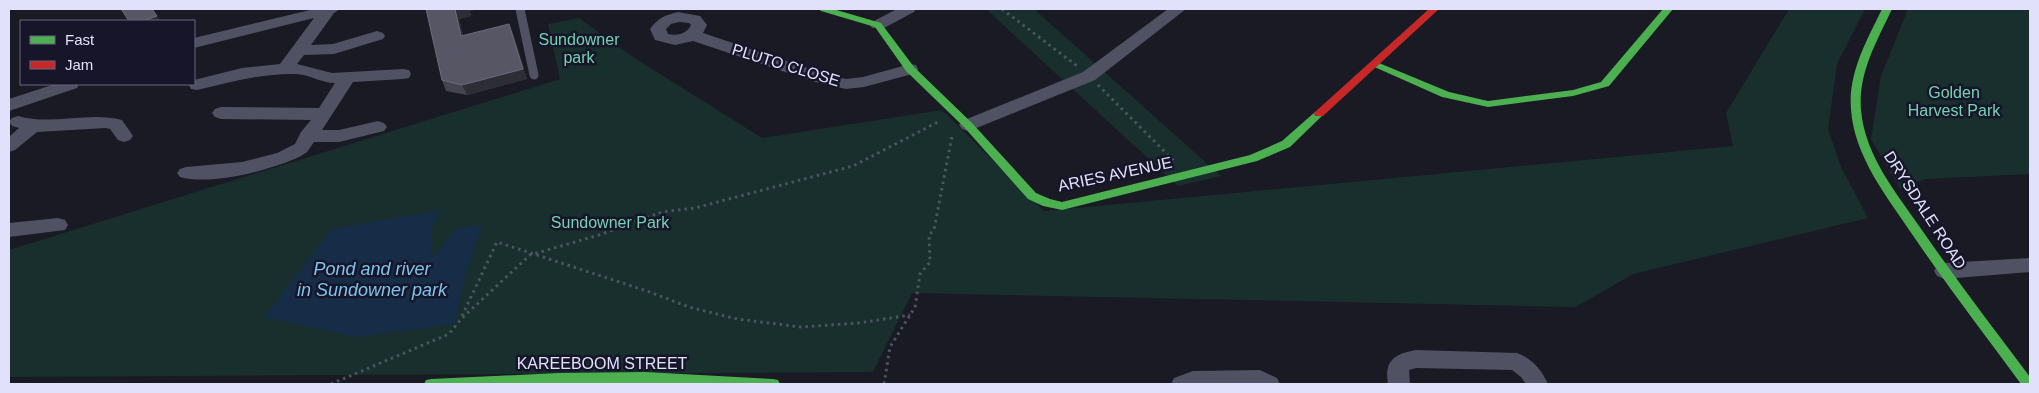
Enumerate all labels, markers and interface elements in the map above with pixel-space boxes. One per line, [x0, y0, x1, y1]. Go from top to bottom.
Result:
legend [20, 20, 195, 85]
text: Fast [65, 31, 95, 48]
park label: Sundowner park [539, 31, 620, 66]
street label: PLUTO CLOSE [730, 41, 842, 89]
text: Jam [65, 56, 93, 73]
park label: Golden Harvest Park [1908, 84, 2001, 119]
street label: DRYSDALE ROAD [1881, 148, 1969, 272]
street label: ARIES AVENUE [1056, 154, 1174, 194]
park label: Sundowner Park [551, 214, 670, 231]
water label: Pond and river in Sundowner park [297, 259, 448, 300]
street label: KAREEBOOM STREET [517, 355, 688, 372]

